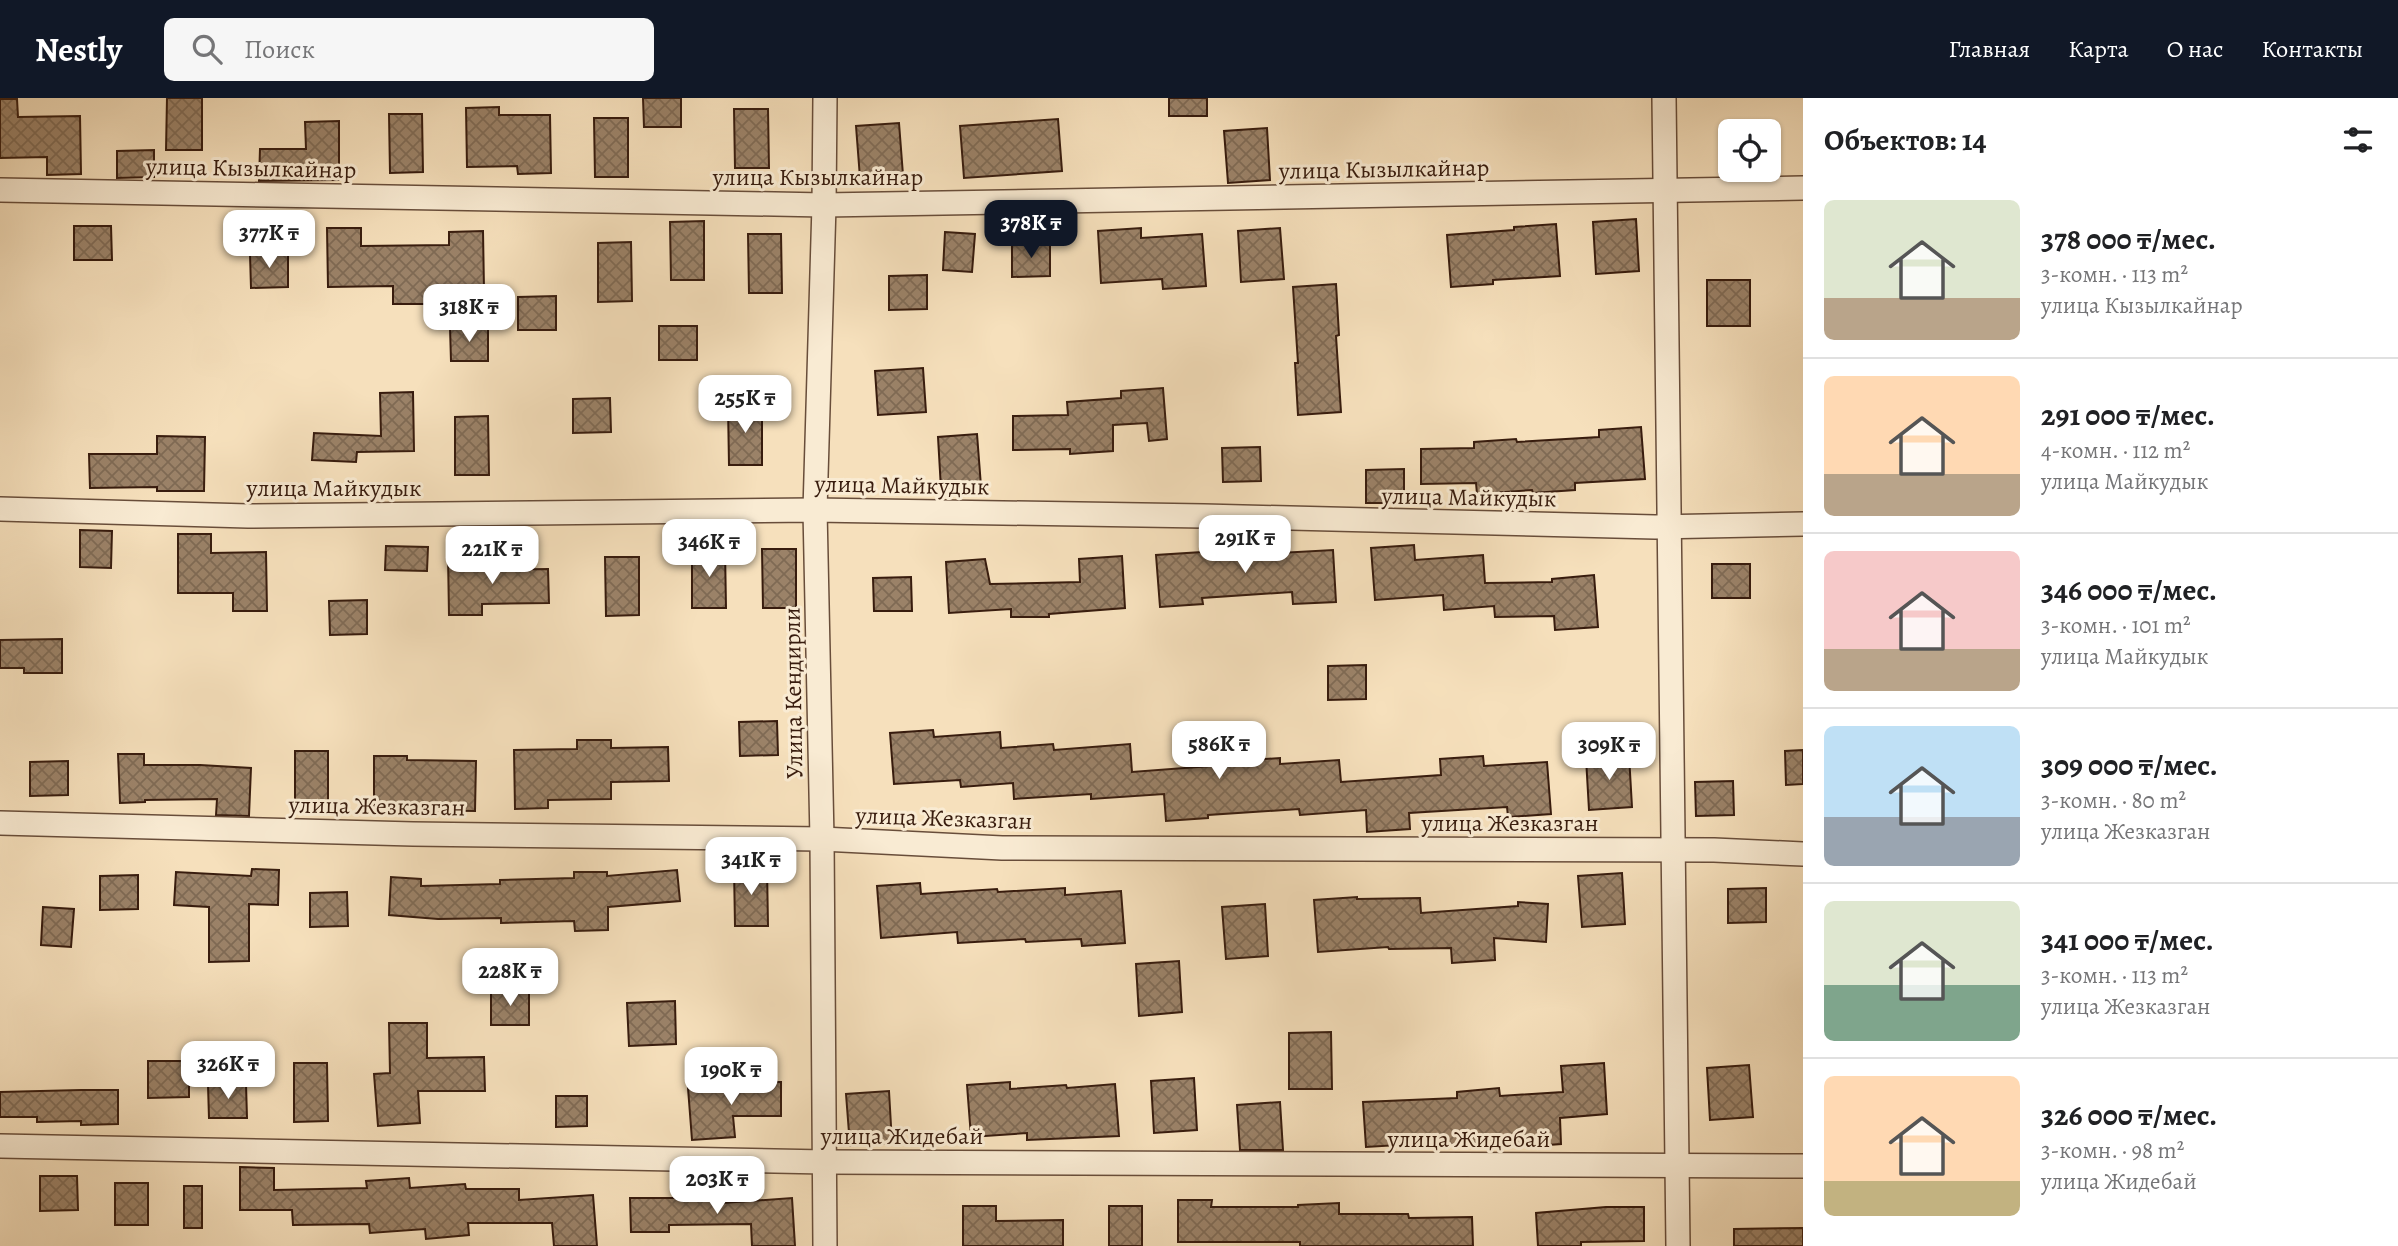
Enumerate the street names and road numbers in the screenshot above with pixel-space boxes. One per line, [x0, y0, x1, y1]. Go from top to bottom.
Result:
street label: улица Кызылкайнар [145, 150, 356, 186]
street label: улица Кызылкайнар [1278, 151, 1489, 187]
street label: улица Кызылкайнар [712, 161, 923, 193]
street label: улица Майкудык [813, 467, 990, 503]
street label: улица Майкудык [246, 472, 421, 504]
street label: улица Майкудык [1380, 479, 1557, 515]
street label: Улица Кендирли [776, 607, 810, 779]
street label: улица Жезказган [287, 788, 466, 824]
street label: улица Жезказган [854, 799, 1033, 837]
street label: улица Жезказган [1421, 807, 1598, 839]
street label: улица Жидебай [820, 1120, 983, 1152]
street label: улица Жидебай [1387, 1123, 1550, 1155]

